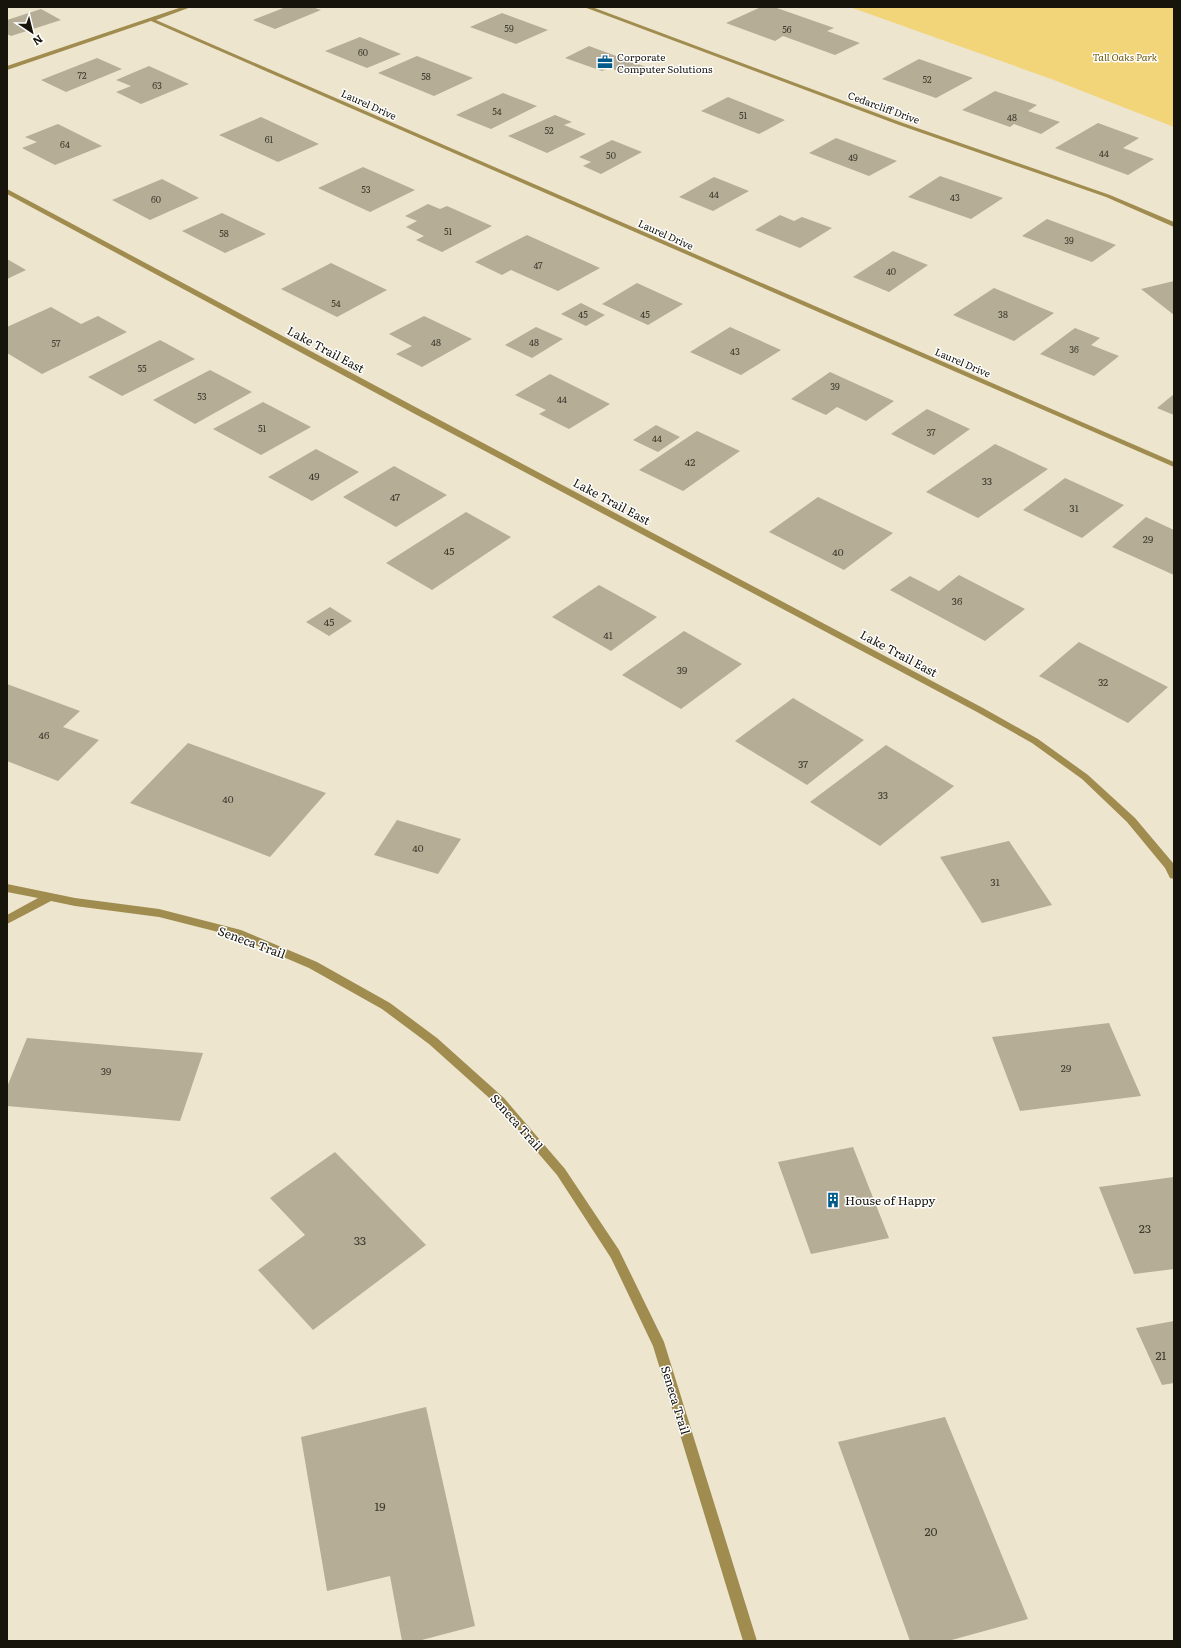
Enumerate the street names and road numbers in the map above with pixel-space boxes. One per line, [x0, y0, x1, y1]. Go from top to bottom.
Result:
street label: Laurel Drive [339, 85, 399, 123]
street label: Cedarcliff Drive [846, 87, 922, 127]
street label: Laurel Drive [636, 215, 696, 253]
street label: Lake Trail East [284, 321, 368, 377]
street label: Laurel Drive [933, 344, 993, 380]
street label: Lake Trail East [570, 473, 654, 529]
street label: Lake Trail East [857, 625, 941, 681]
street label: Seneca Trail [216, 921, 288, 963]
street label: Seneca Trail [487, 1090, 547, 1154]
street label: Seneca Trail [657, 1363, 695, 1437]

